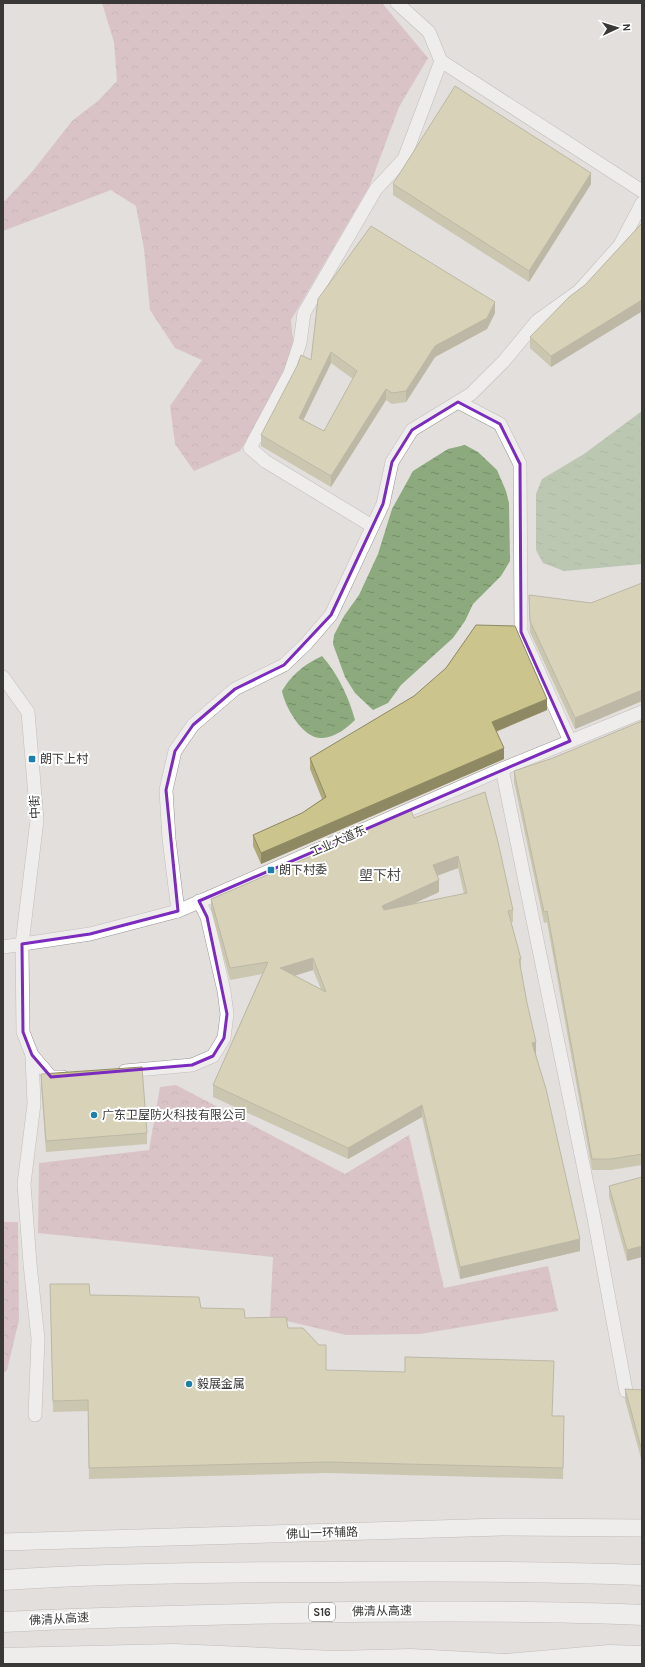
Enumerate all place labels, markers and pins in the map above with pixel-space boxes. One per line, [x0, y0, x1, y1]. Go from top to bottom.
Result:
place label: 朗下上村 [40, 752, 89, 766]
marker: 朗下上村 [27, 754, 37, 764]
place label: 朗下村委 [279, 863, 327, 877]
marker: 朗下村委 [266, 865, 276, 875]
place label: 广东卫屋防火科技有限公司 [102, 1108, 246, 1122]
marker: 广东卫屋防火科技有限公司 [89, 1110, 99, 1120]
place label: 毅展金属 [197, 1377, 245, 1391]
marker: 毅展金属 [184, 1379, 194, 1389]

